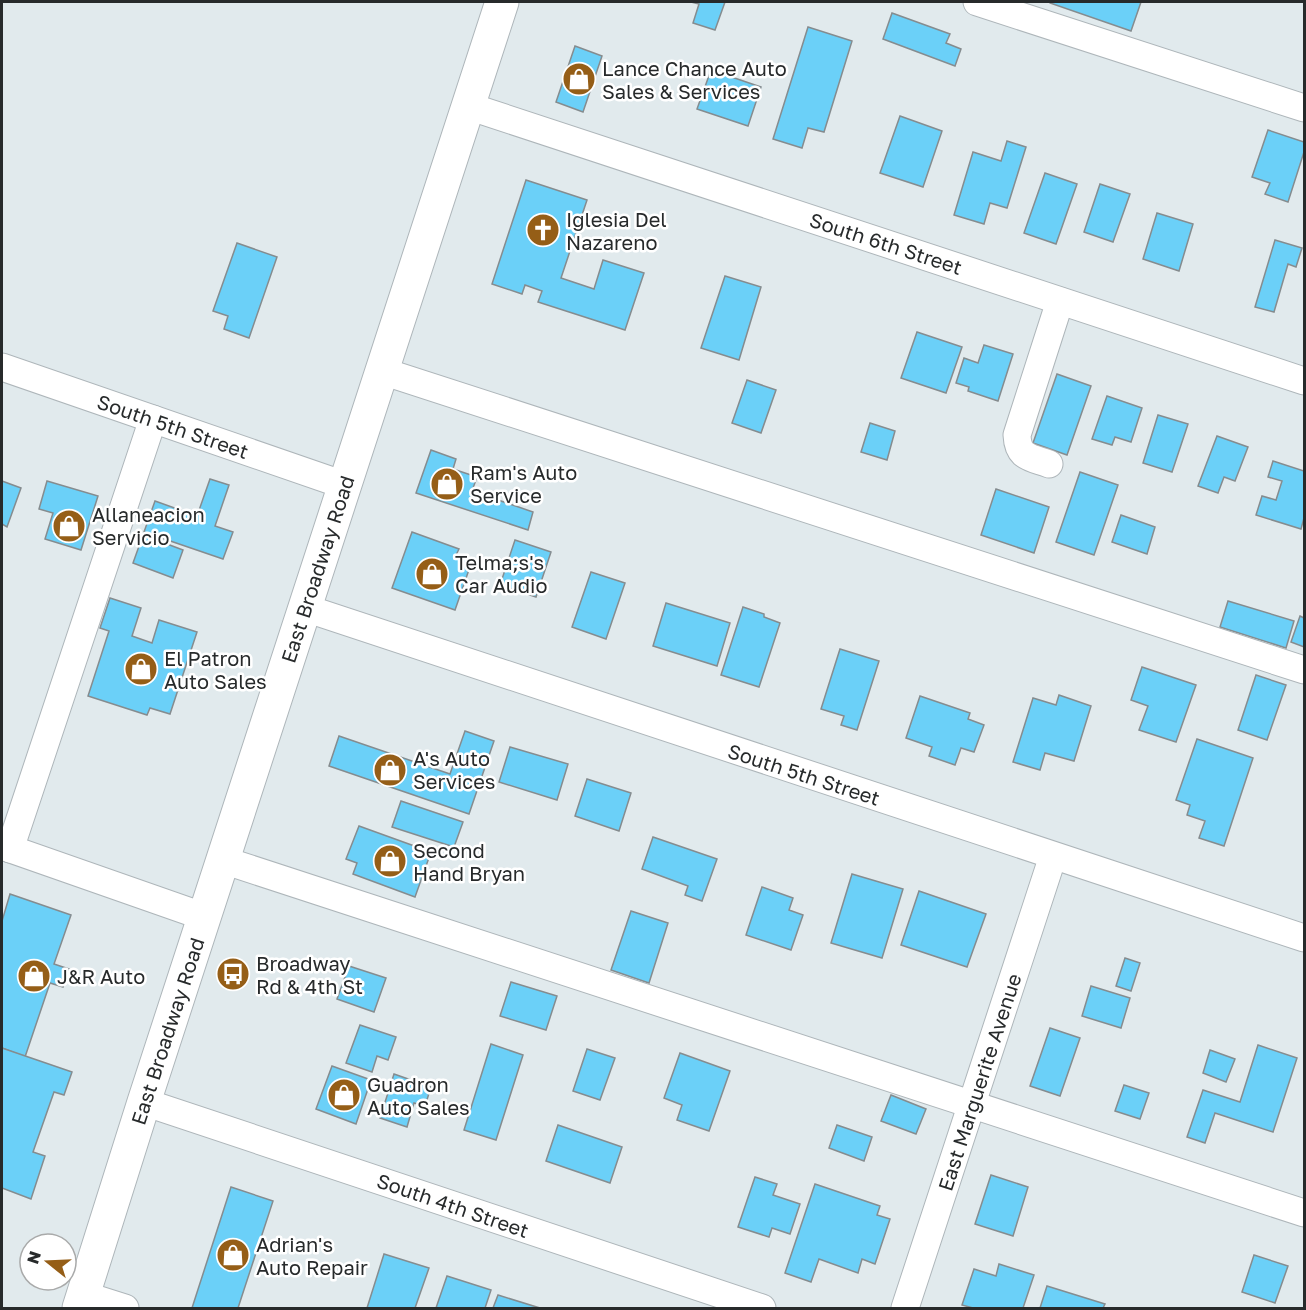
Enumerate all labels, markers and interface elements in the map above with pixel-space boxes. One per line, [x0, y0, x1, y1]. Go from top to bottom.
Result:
place label: Lance Chance Auto Sales & Services [602, 56, 787, 103]
shop icon: Lance Chance Auto Sales & Services [561, 61, 597, 97]
place label: Iglesia Del Nazareno [566, 207, 667, 254]
street label: South 6th Street [807, 207, 965, 279]
church icon: Iglesia Del Nazareno [525, 212, 561, 248]
street label: South 5th Street [94, 389, 252, 463]
place label: Ram's Auto Service [470, 460, 577, 507]
shop icon: Ram's Auto Service [429, 466, 465, 502]
street label: East Broadway Road [275, 472, 359, 666]
place label: Allaneacion Servicio [92, 502, 205, 549]
shop icon: Allaneacion Servicio [51, 508, 87, 544]
place label: Telma;s's Car Audio [455, 550, 547, 597]
shop icon: Telma;s's Car Audio [414, 556, 450, 592]
place label: El Patron Auto Sales [164, 646, 267, 693]
shop icon: El Patron Auto Sales [123, 651, 159, 687]
street label: South 5th Street [725, 738, 883, 810]
place label: A's Auto Services [413, 746, 495, 793]
shop icon: A's Auto Services [372, 752, 408, 788]
place label: Second Hand Bryan [413, 838, 525, 885]
shop icon: Second Hand Bryan [372, 843, 408, 879]
street label: East Broadway Road [125, 934, 209, 1128]
place label: Broadway Rd & 4th St [256, 951, 363, 998]
bus stop icon: Broadway Rd & 4th St [215, 956, 251, 992]
shop icon: J&R Auto [16, 958, 52, 994]
place label: J&R Auto [57, 964, 145, 988]
street label: East Marguerite Avenue [932, 970, 1026, 1194]
place label: Guadron Auto Sales [367, 1072, 470, 1119]
shop icon: Guadron Auto Sales [326, 1077, 362, 1113]
street label: South 4th Street [374, 1168, 532, 1242]
north arrow [18, 1232, 78, 1292]
place label: Adrian's Auto Repair [256, 1232, 368, 1279]
shop icon: Adrian's Auto Repair [215, 1237, 251, 1273]
text: N [22, 1248, 45, 1266]

